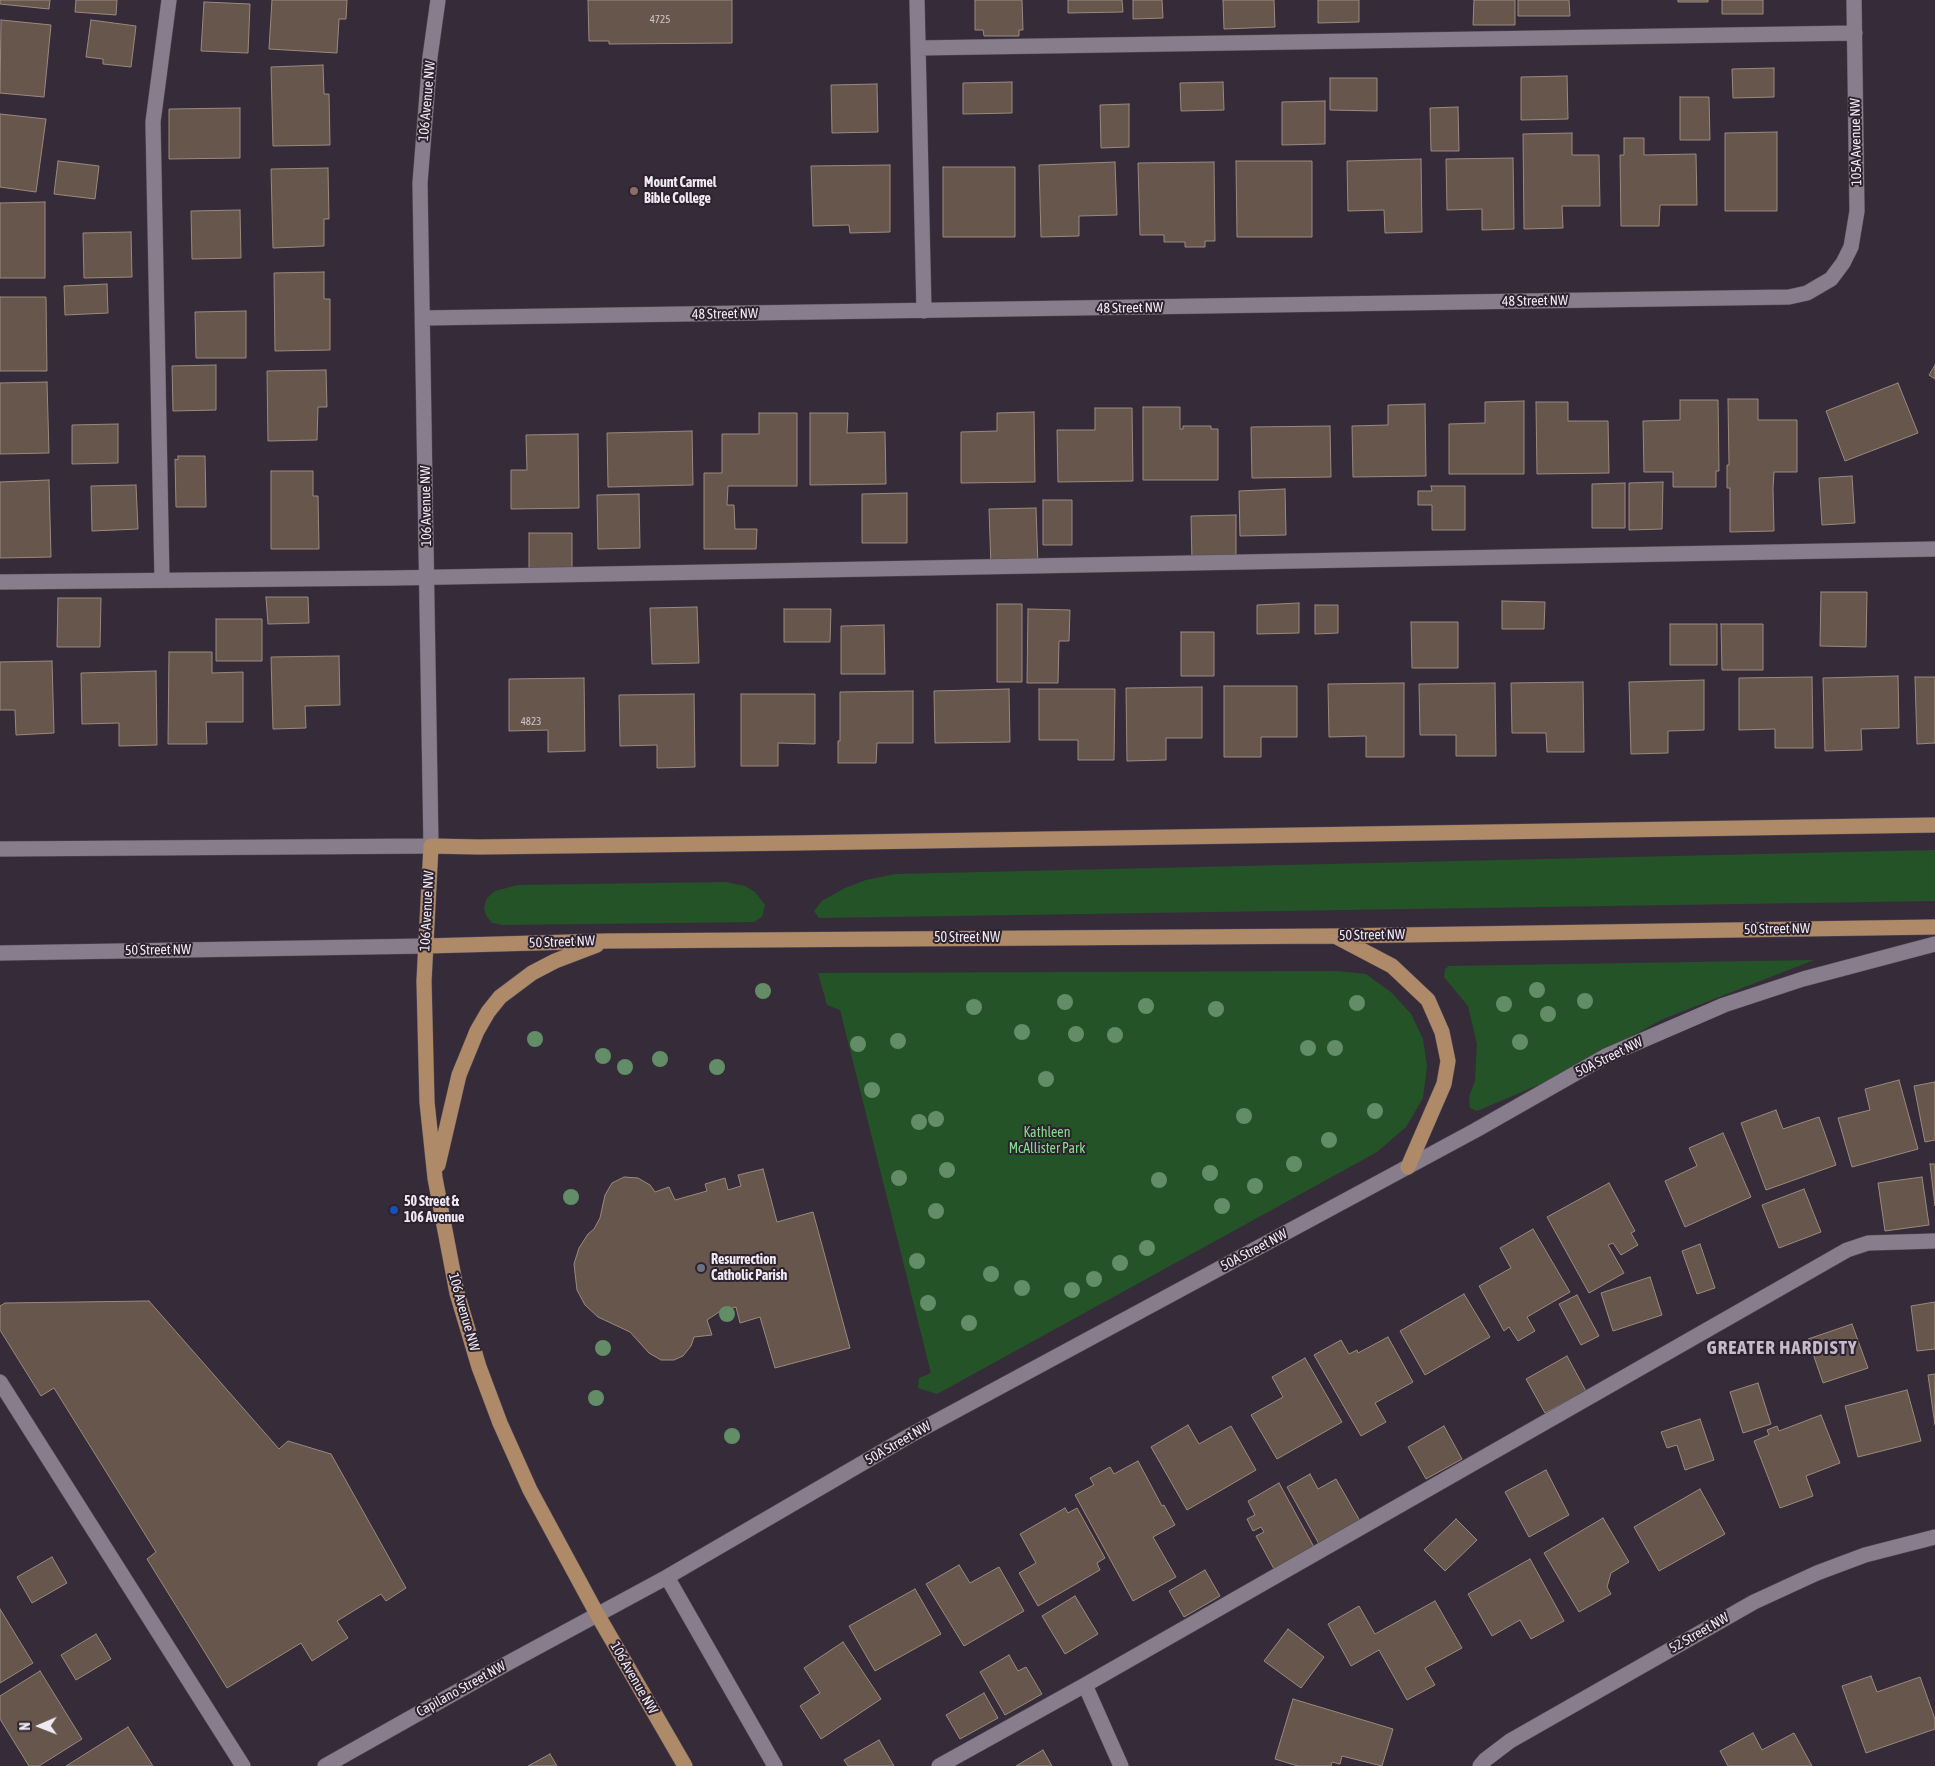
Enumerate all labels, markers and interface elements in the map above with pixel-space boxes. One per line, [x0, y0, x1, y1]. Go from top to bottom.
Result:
house number: 4725 [650, 13, 670, 27]
street label: 106 Avenue NW [415, 60, 439, 142]
street label: 105A Avenue NW [1847, 98, 1865, 186]
place label: Mount Carmel Bible College [644, 175, 717, 208]
marker: Mount Carmel Bible College [628, 185, 640, 197]
street label: 48 Street NW [1502, 292, 1568, 310]
street label: 48 Street NW [1097, 299, 1163, 317]
street label: 48 Street NW [692, 305, 758, 323]
street label: 106 Avenue NW [417, 465, 435, 547]
house number: 4823 [521, 715, 541, 729]
street label: 106 Avenue NW [416, 870, 438, 952]
street label: 50 Street NW [1744, 920, 1810, 938]
street label: 50 Street NW [1339, 926, 1405, 944]
street label: 50 Street NW [934, 930, 1000, 946]
street label: 50 Street NW [529, 932, 595, 952]
street label: 50 Street NW [125, 941, 191, 959]
street label: 50A Street NW [1573, 1033, 1645, 1081]
park label: Kathleen McAllister Park [1009, 1125, 1085, 1158]
place label: 50 Street & 106 Avenue [404, 1194, 464, 1226]
marker: 50 Street & 106 Avenue [388, 1204, 400, 1216]
street label: 50A Street NW [1218, 1225, 1290, 1275]
place label: Resurrection Catholic Parish [711, 1252, 787, 1284]
marker: Resurrection Catholic Parish [695, 1262, 707, 1274]
street label: 106 Avenue NW [445, 1271, 483, 1353]
district label: GREATER HARDISTY [1705, 1337, 1859, 1359]
street label: 50A Street NW [862, 1417, 934, 1469]
street label: 52 Street NW [1666, 1609, 1732, 1657]
street label: 106 Avenue NW [607, 1639, 661, 1717]
street label: Capilano Street NW [414, 1658, 508, 1720]
north arrow [15, 1701, 65, 1751]
text: N [17, 1722, 33, 1731]

